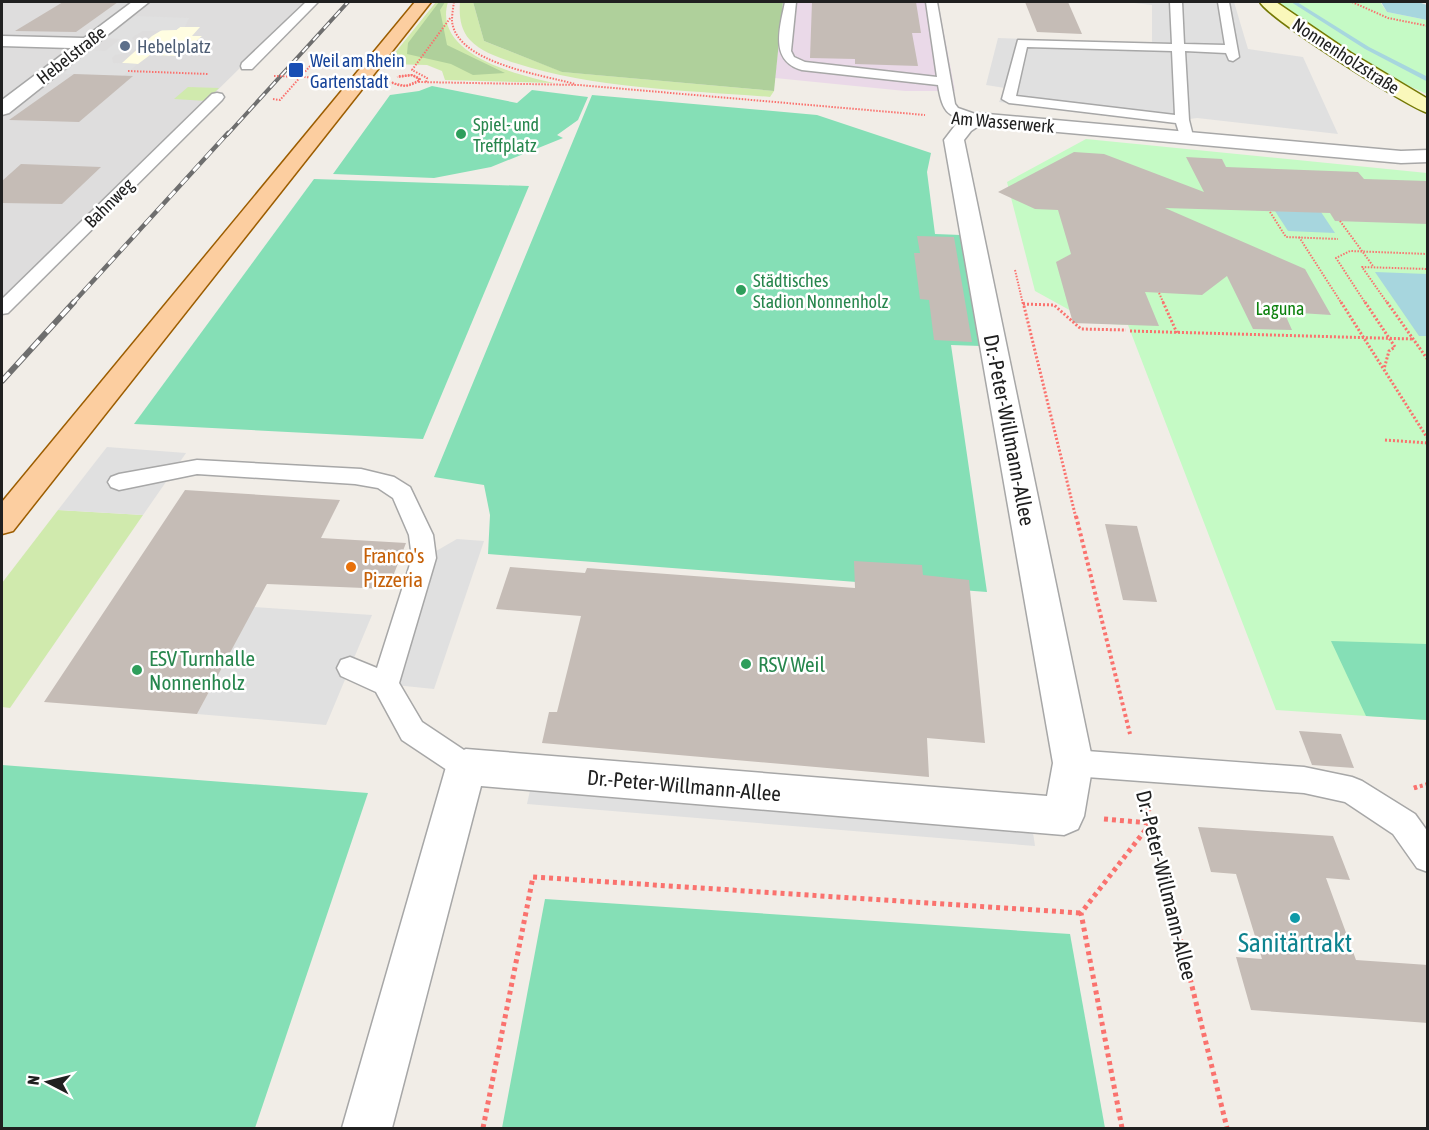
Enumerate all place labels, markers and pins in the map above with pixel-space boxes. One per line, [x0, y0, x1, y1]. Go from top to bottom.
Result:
place label: Hebelplatz [137, 36, 211, 57]
marker: Hebelplatz [118, 39, 132, 53]
place label: Weil am Rhein Gartenstadt [310, 50, 405, 92]
marker: Weil am Rhein Gartenstadt [287, 61, 305, 79]
place label: Spiel- und Treffplatz [473, 114, 539, 156]
marker: Spiel- und Treffplatz [454, 127, 468, 141]
place label: Städtisches Stadion Nonnenholz [753, 270, 889, 312]
marker: Städtisches Stadion Nonnenholz [734, 283, 748, 297]
place label: Franco's Pizzeria [363, 543, 424, 591]
marker: Franco's Pizzeria [344, 560, 358, 574]
place label: ESV Turnhalle Nonnenholz [149, 646, 255, 694]
place label: RSV Weil [758, 652, 825, 676]
marker: RSV Weil [739, 657, 753, 671]
marker: ESV Turnhalle Nonnenholz [130, 663, 144, 677]
marker: Sanitärtrakt [1288, 911, 1302, 925]
place label: Sanitärtrakt [1238, 928, 1352, 958]

